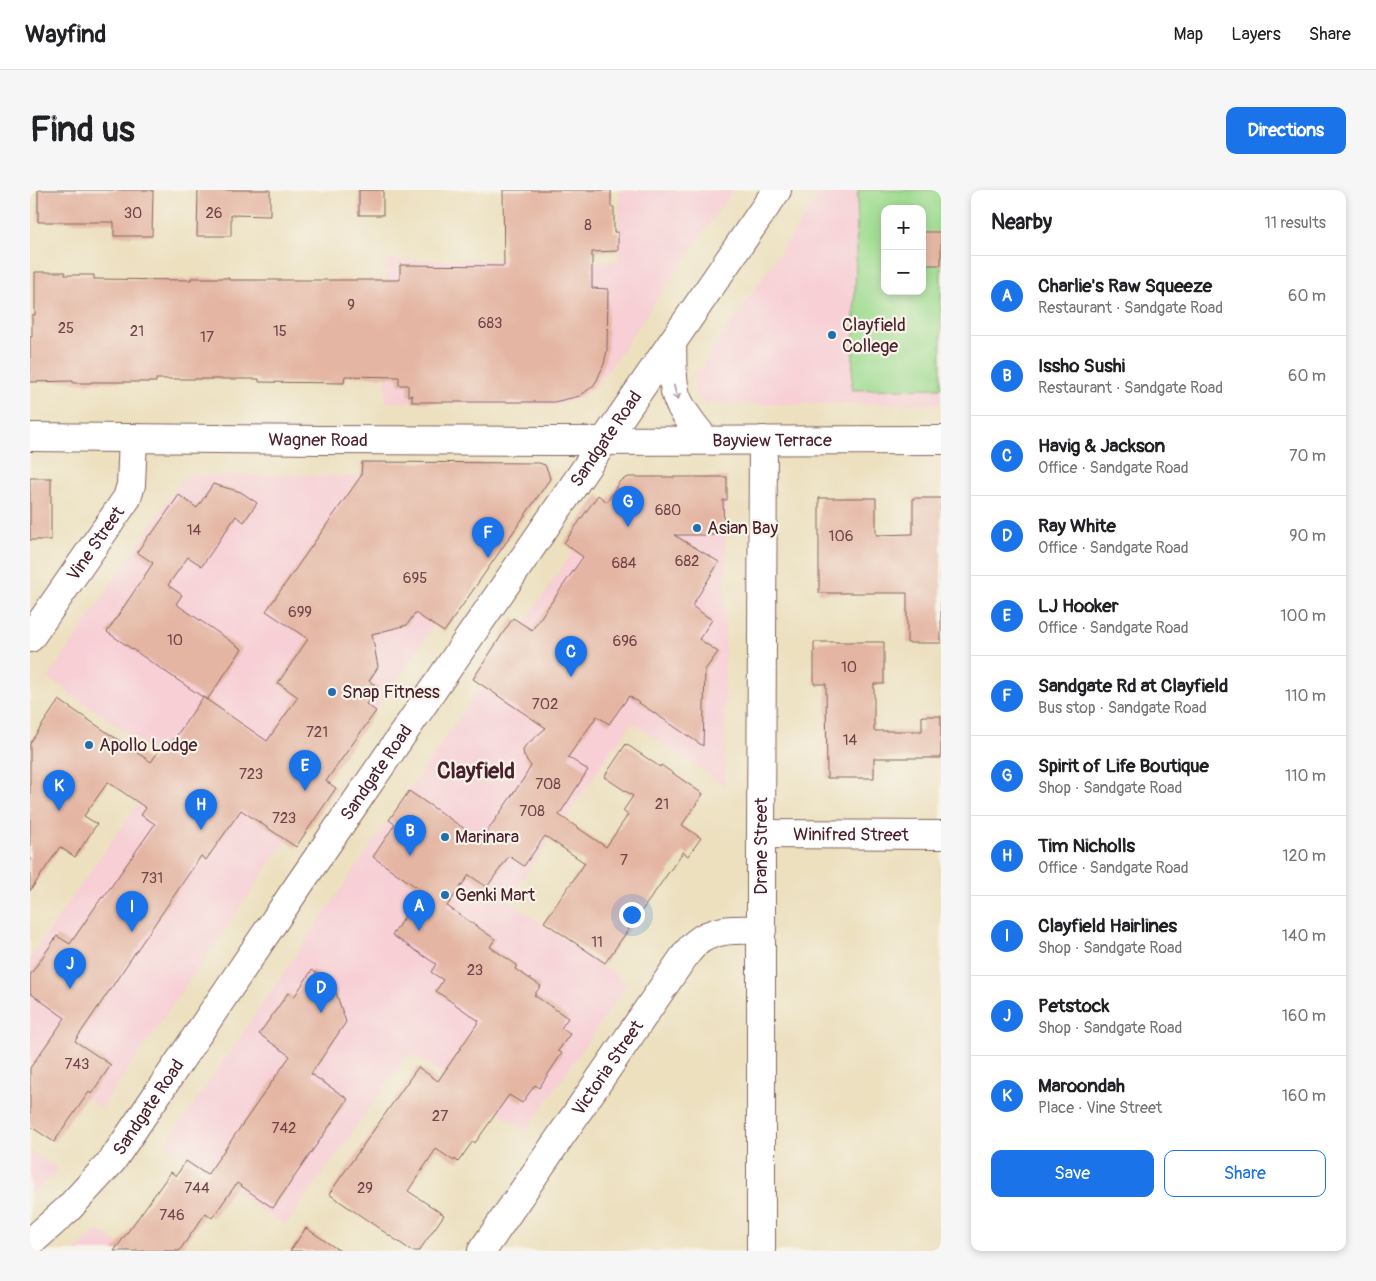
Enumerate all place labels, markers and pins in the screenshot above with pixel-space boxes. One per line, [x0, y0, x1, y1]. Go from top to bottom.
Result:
place label: Clayfield College [842, 314, 906, 358]
marker: Clayfield College [826, 329, 838, 341]
pin: G [612, 486, 644, 527]
pin: F [472, 517, 504, 558]
place label: Asian Bay [707, 517, 778, 540]
marker: Asian Bay [691, 522, 703, 534]
pin: C [555, 636, 587, 677]
place label: Snap Fitness [342, 681, 440, 704]
marker: Snap Fitness [326, 686, 338, 698]
place label: Apollo Lodge [99, 734, 198, 757]
marker: Apollo Lodge [83, 739, 95, 751]
pin: E [289, 750, 321, 791]
pin: K [43, 770, 75, 811]
pin: H [185, 789, 217, 830]
pin: B [394, 815, 426, 856]
place label: Marinara [455, 826, 519, 849]
marker: Marinara [439, 831, 451, 843]
place label: Genki Mart [455, 884, 536, 907]
marker: Genki Mart [439, 889, 451, 901]
pin: A [403, 890, 435, 931]
pin: I [116, 891, 148, 932]
pin: J [54, 948, 86, 989]
pin: D [305, 972, 337, 1013]

